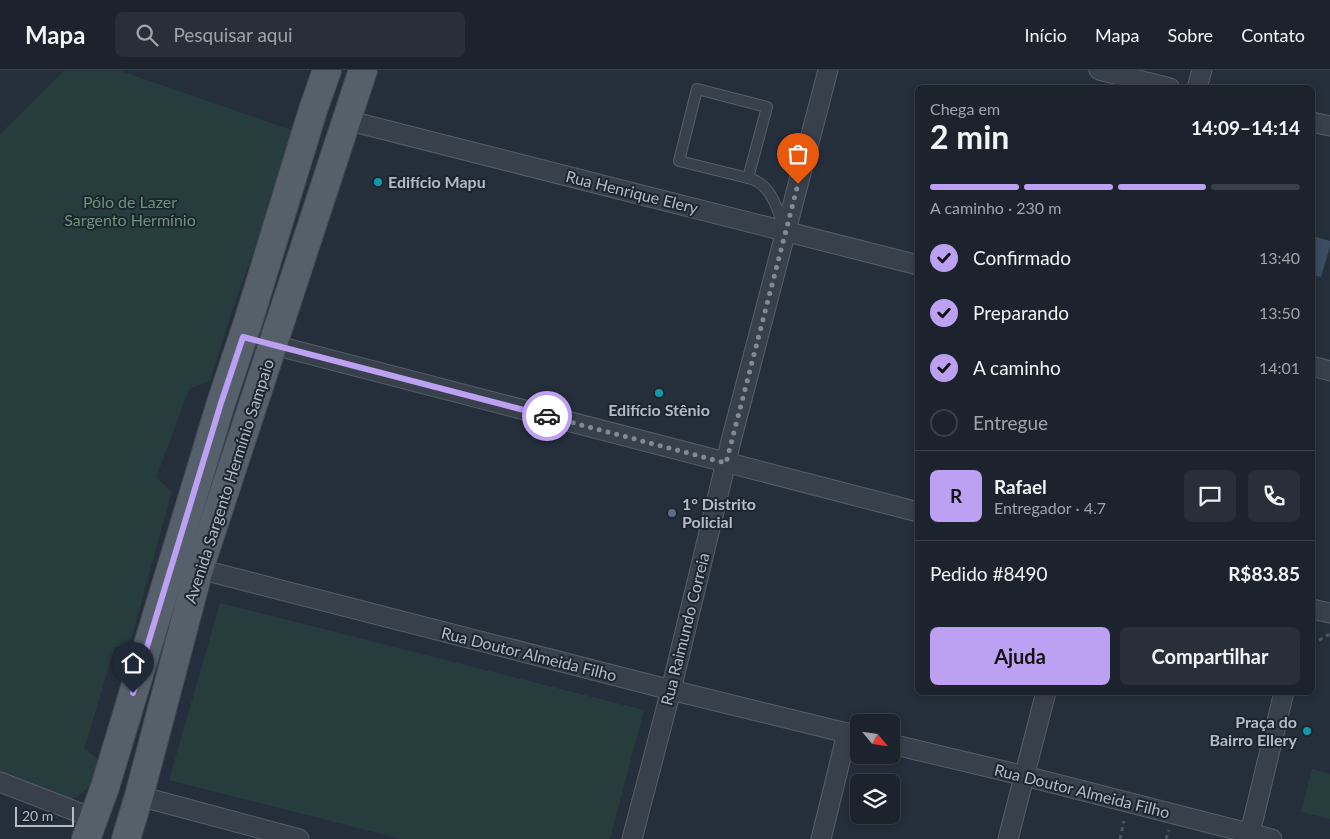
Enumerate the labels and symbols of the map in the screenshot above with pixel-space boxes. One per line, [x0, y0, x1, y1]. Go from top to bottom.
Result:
pin [777, 133, 819, 184]
street label: Rua Henrique Elery [564, 166, 701, 217]
place label: Edifício Mapu [388, 172, 486, 191]
marker: Edifício Mapu [372, 176, 384, 188]
park label: Pólo de Lazer Sargento Hermínio [64, 192, 196, 229]
street label: Avenida Sargento Hermínio Sampaio [180, 356, 277, 605]
marker: Edifício Stênio [653, 387, 665, 399]
courier [522, 391, 572, 441]
place label: Edifício Stênio [608, 400, 710, 419]
place label: 1° Distrito Policial [682, 494, 756, 531]
marker: 1° Distrito Policial [666, 507, 678, 519]
street label: Rua Raimundo Correia [656, 551, 713, 707]
street label: Rua Doutor Almeida Filho [439, 622, 619, 685]
pin [112, 642, 154, 693]
place label: Praça do Bairro Ellery [1210, 712, 1298, 749]
north arrow [850, 714, 900, 764]
marker: Praça do Bairro Ellery [1301, 725, 1313, 737]
street label: Rua Doutor Almeida Filho [992, 759, 1172, 822]
scale bar [15, 804, 74, 827]

